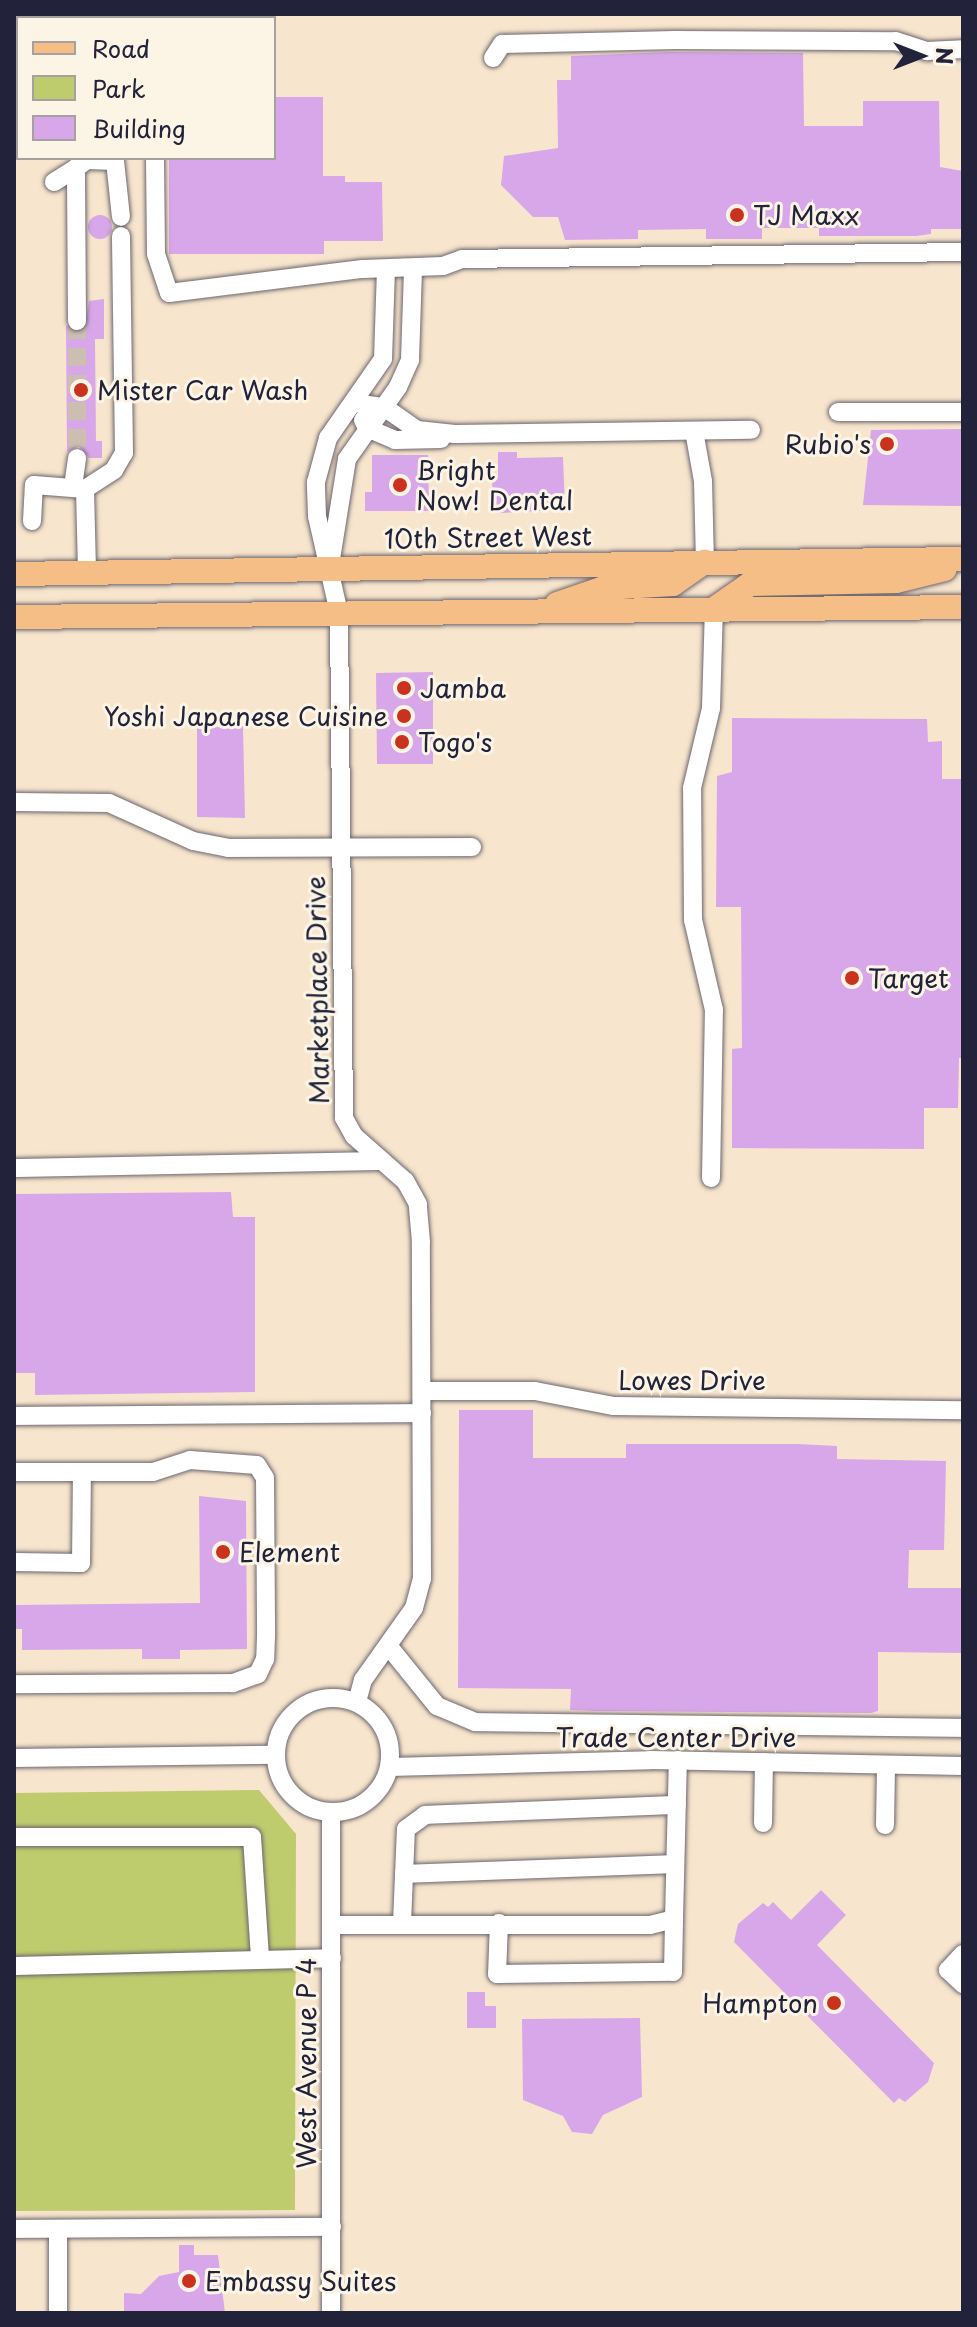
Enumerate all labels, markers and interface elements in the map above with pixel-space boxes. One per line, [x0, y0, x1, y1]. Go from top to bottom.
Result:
legend [16, 16, 276, 160]
north arrow [881, 16, 961, 96]
text: Road [92, 30, 150, 66]
text: N [929, 47, 962, 65]
text: Park [92, 70, 146, 106]
text: Building [92, 110, 186, 146]
place label: TJ Maxx [753, 199, 861, 231]
marker: TJ Maxx [728, 206, 746, 224]
place label: Mister Car Wash [97, 374, 309, 406]
marker: Mister Car Wash [72, 381, 90, 399]
place label: Rubio's [785, 428, 871, 460]
marker: Rubio's [878, 435, 896, 453]
place label: Bright Now! Dental [416, 454, 572, 516]
marker: Bright Now! Dental [391, 476, 409, 494]
street label: 10th Street West [383, 520, 593, 554]
place label: Jamba [420, 672, 506, 704]
marker: Jamba [395, 679, 413, 697]
place label: Yoshi Japanese Cuisine [100, 700, 388, 732]
marker: Yoshi Japanese Cuisine [395, 707, 413, 725]
place label: Togo's [418, 726, 492, 758]
marker: Togo's [393, 733, 411, 751]
street label: Marketplace Drive [299, 875, 335, 1105]
place label: Target [868, 962, 949, 994]
marker: Target [843, 969, 861, 987]
street label: Lowes Drive [618, 1364, 766, 1396]
place label: Element [239, 1536, 340, 1568]
marker: Element [214, 1543, 232, 1561]
street label: Trade Center Drive [555, 1721, 797, 1753]
street label: West Avenue P 4 [290, 1959, 322, 2167]
place label: Hampton [702, 1987, 818, 2019]
marker: Hampton [825, 1994, 843, 2012]
place label: Embassy Suites [205, 2265, 397, 2297]
marker: Embassy Suites [180, 2272, 198, 2290]

